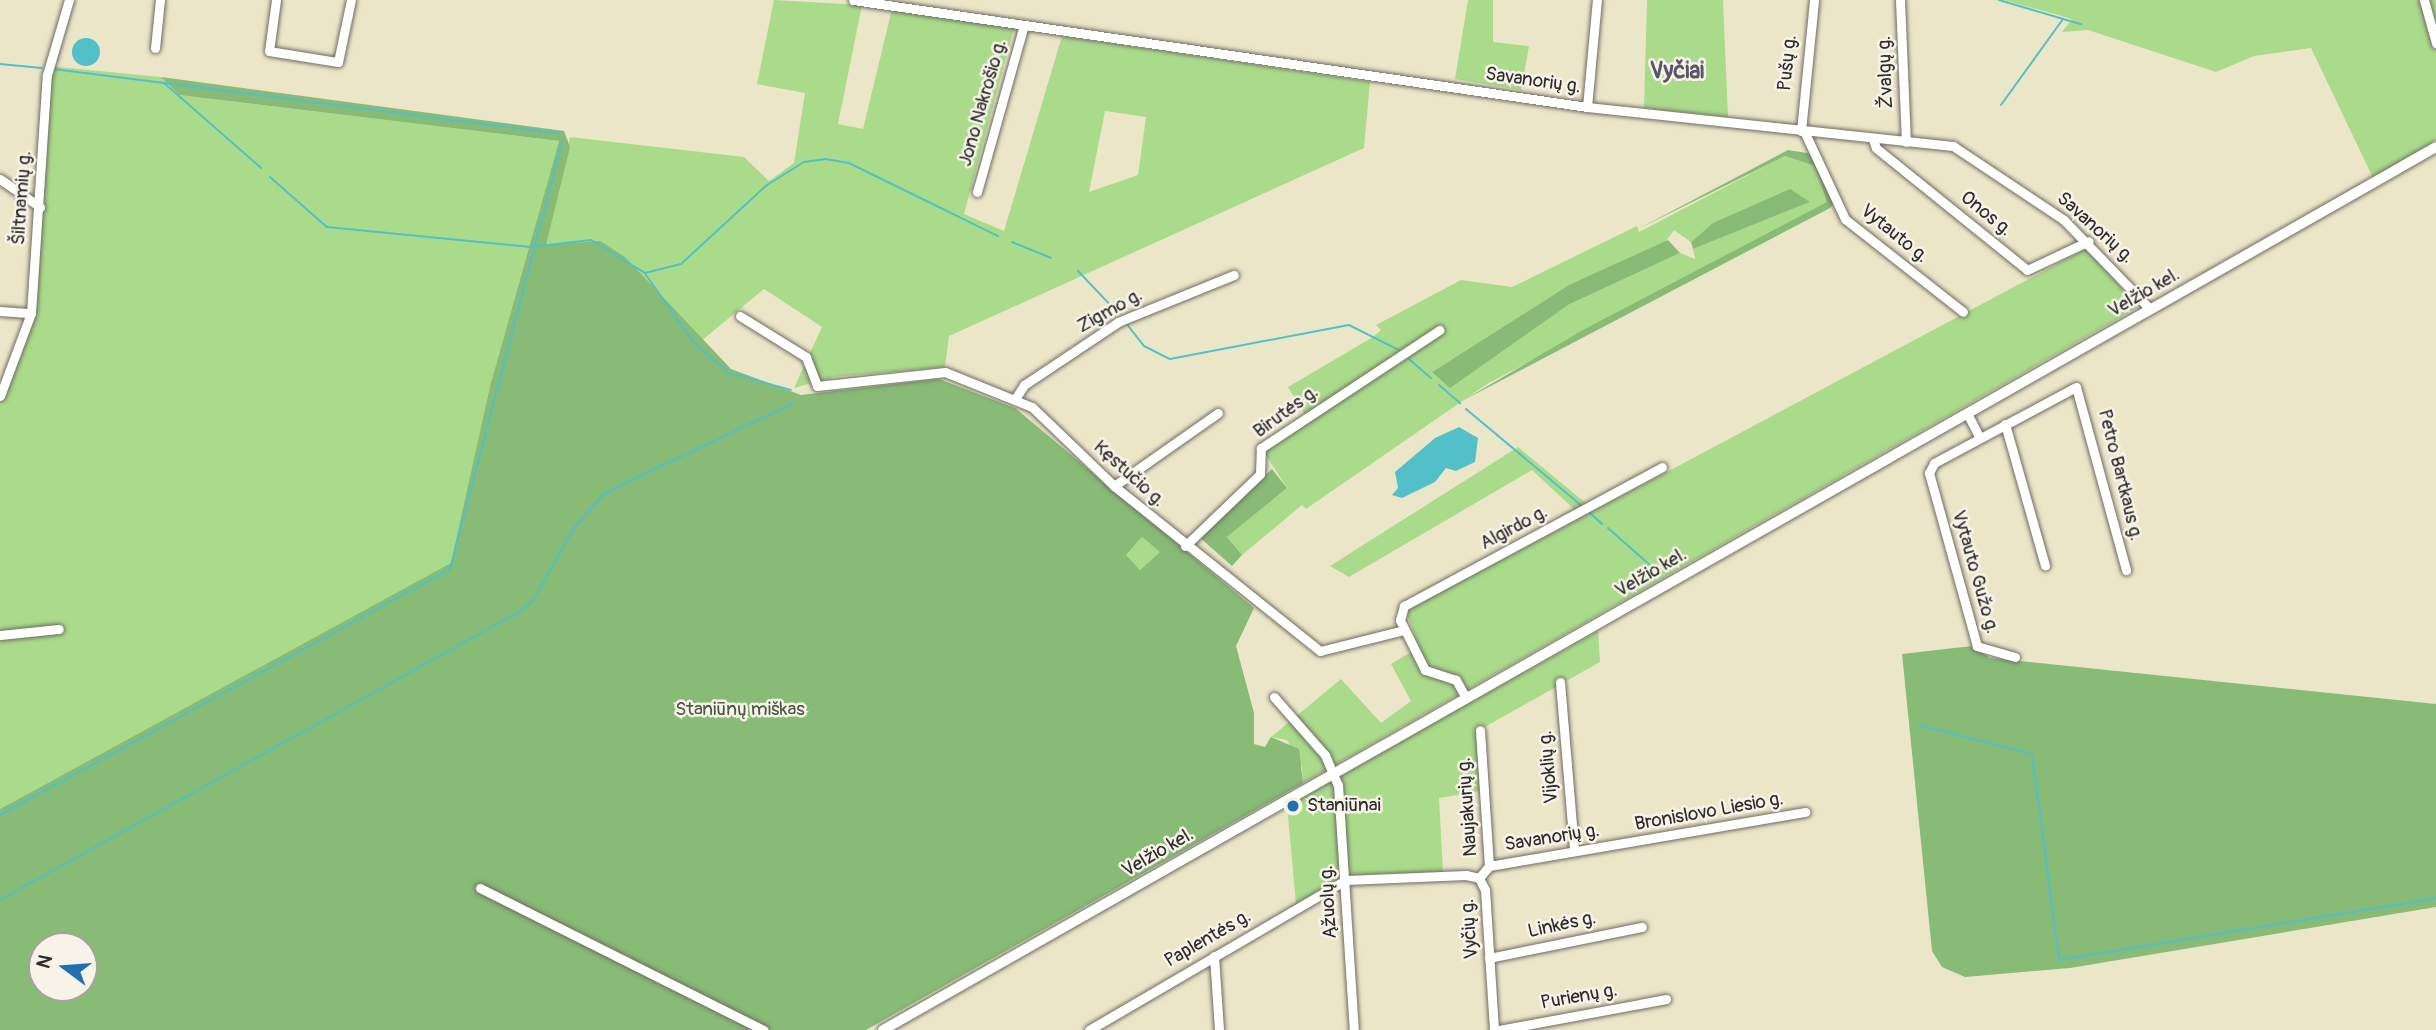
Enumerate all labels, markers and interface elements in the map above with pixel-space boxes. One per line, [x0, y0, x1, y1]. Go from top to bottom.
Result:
street label: Pušų g. [1774, 34, 1802, 92]
street label: Žvalgų g. [1873, 35, 1899, 109]
street label: Jono Nakrošio g. [954, 37, 1012, 169]
district label: Vyčiai [1650, 57, 1704, 85]
street label: Savanorių g. [1484, 63, 1582, 99]
street label: Šiltnamių g. [7, 150, 37, 246]
street label: Onos g. [1956, 186, 2016, 242]
street label: Savanorių g. [2052, 187, 2138, 269]
street label: Vytauto g. [1855, 200, 1933, 268]
street label: Velžio kel. [2104, 263, 2184, 323]
street label: Zigmo g. [1074, 284, 1146, 338]
street label: Birutės g. [1249, 381, 1323, 443]
street label: Petro Bartkaus g. [2093, 407, 2147, 543]
street label: Kęstučio g. [1088, 436, 1170, 512]
street label: Algirdo g. [1476, 501, 1552, 555]
street label: Vytauto Gužo g. [1947, 508, 2003, 636]
street label: Velžio kel. [1611, 543, 1691, 603]
park label: Staniūnų miškas [675, 699, 805, 721]
street label: Vijoklių g. [1534, 730, 1564, 804]
street label: Naujakurių g. [1453, 757, 1483, 857]
street label: Bronislovo Liesio g. [1633, 788, 1785, 836]
place label: Staniūnai [1307, 795, 1381, 817]
marker: Staniūnai [1285, 798, 1301, 814]
street label: Savanorių g. [1503, 819, 1601, 857]
street label: Velžio kel. [1118, 823, 1198, 883]
street label: Ąžuolų g. [1316, 865, 1342, 939]
street label: Vyčių g. [1457, 898, 1483, 960]
street label: Paplentės g. [1161, 905, 1255, 973]
street label: Linkės g. [1526, 907, 1598, 943]
north arrow [28, 932, 98, 1002]
text: N [31, 952, 58, 971]
street label: Purienų g. [1539, 979, 1619, 1015]

